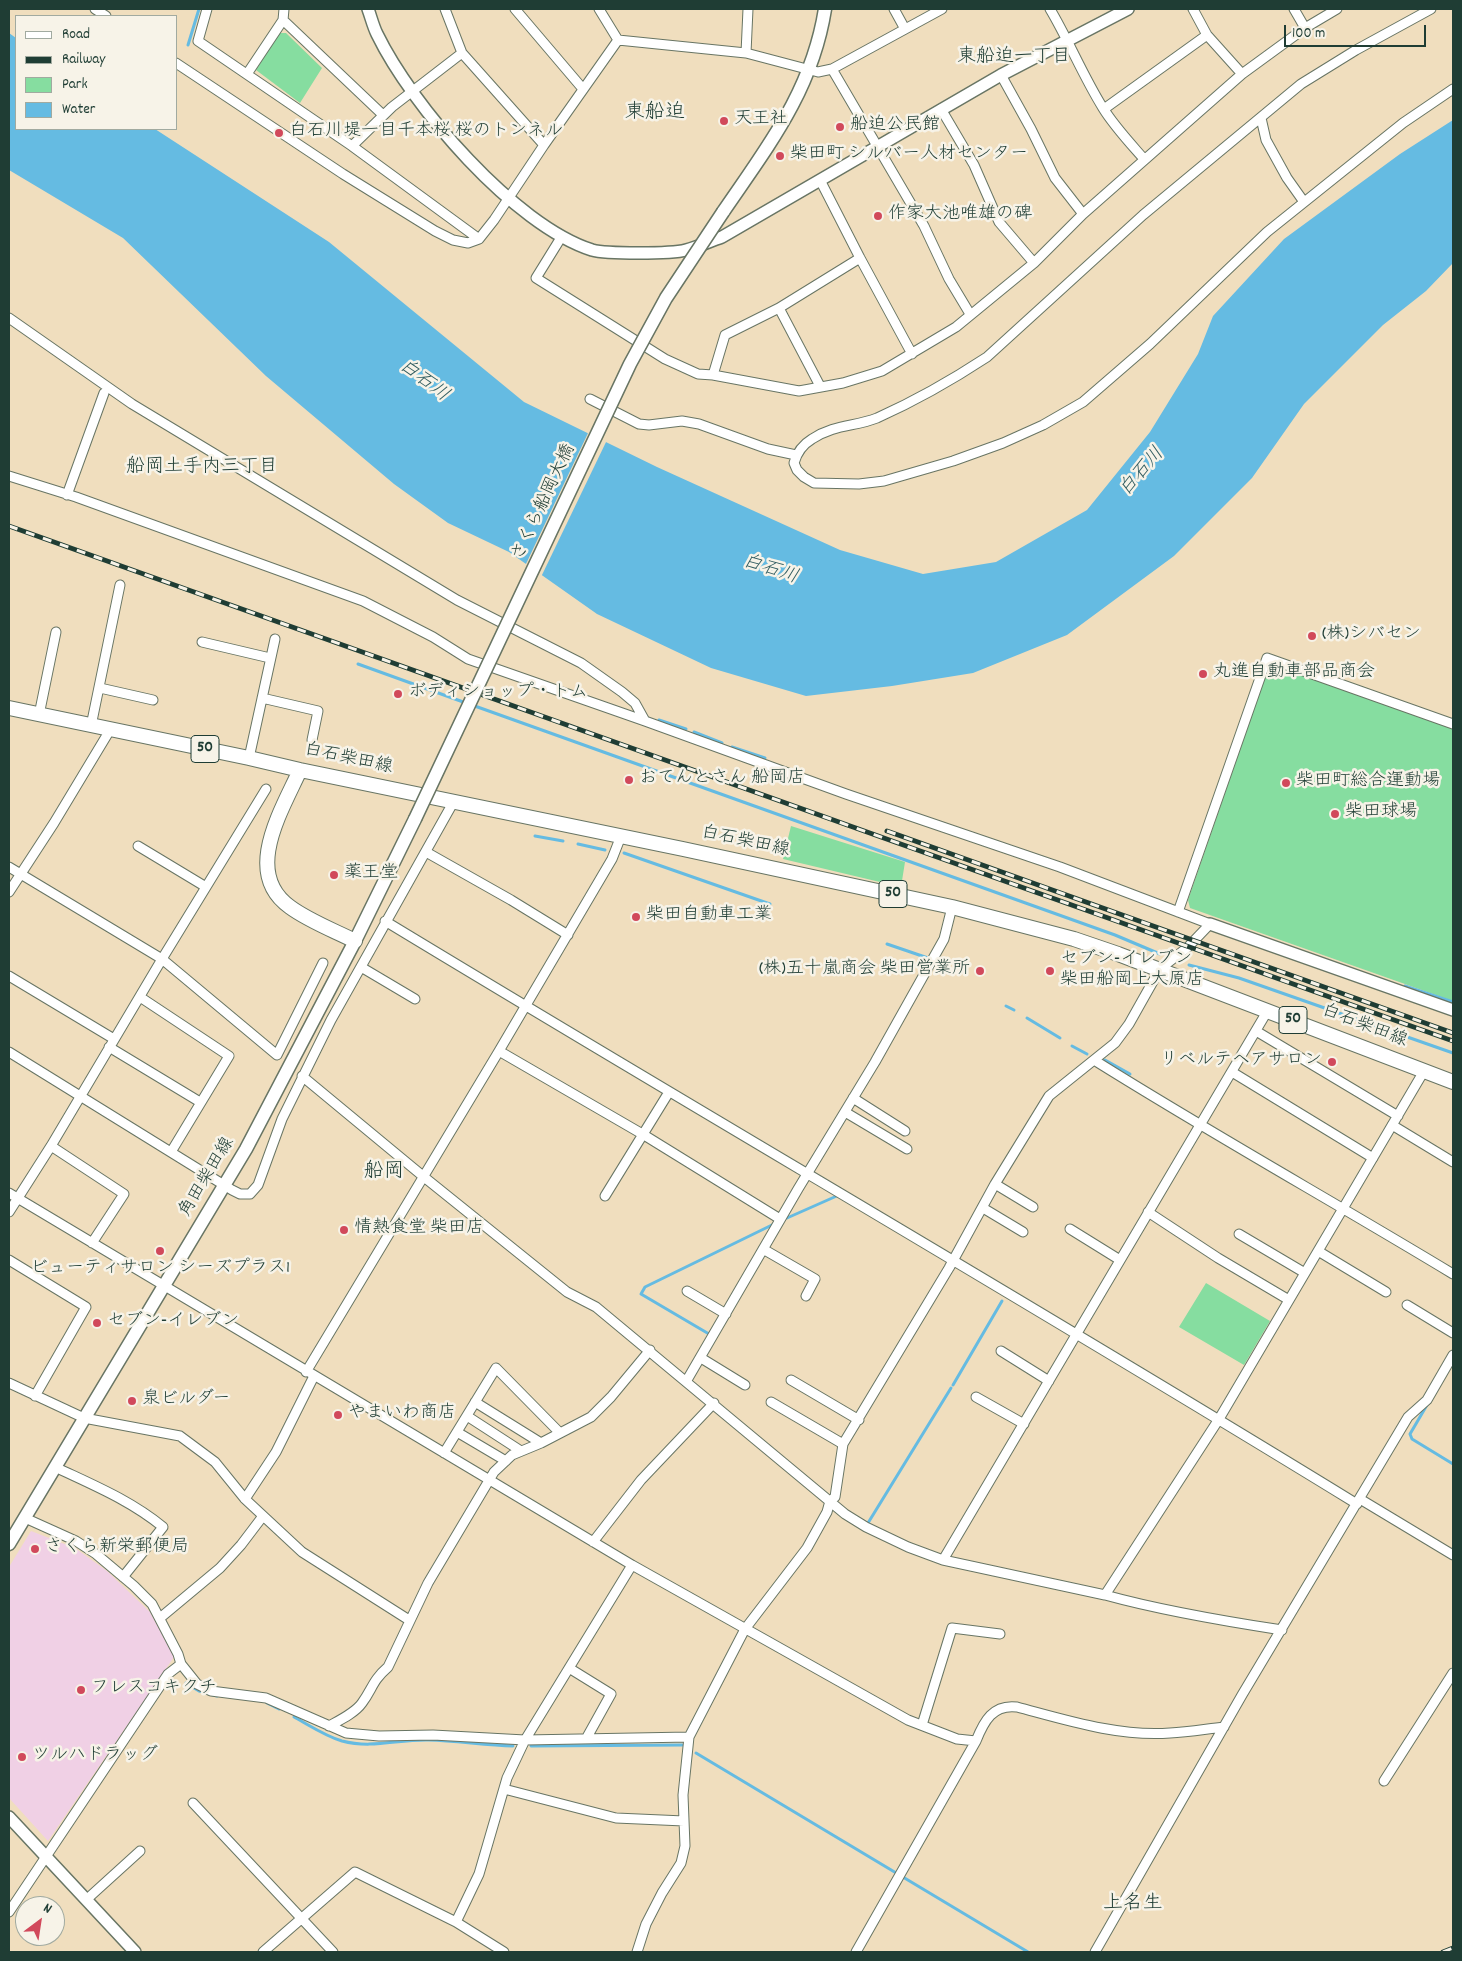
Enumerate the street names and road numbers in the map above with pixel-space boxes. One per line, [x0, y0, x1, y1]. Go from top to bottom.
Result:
street label: さくら船岡大橋 [509, 441, 581, 565]
road number: 50 [191, 736, 219, 762]
street label: 白石柴田線 [302, 740, 394, 780]
street label: 白石柴田線 [699, 823, 791, 863]
road number: 50 [879, 881, 907, 908]
street label: 白石柴田線 [1318, 1001, 1410, 1053]
road number: 50 [1279, 1006, 1307, 1034]
street label: 角田柴田線 [176, 1134, 240, 1222]

